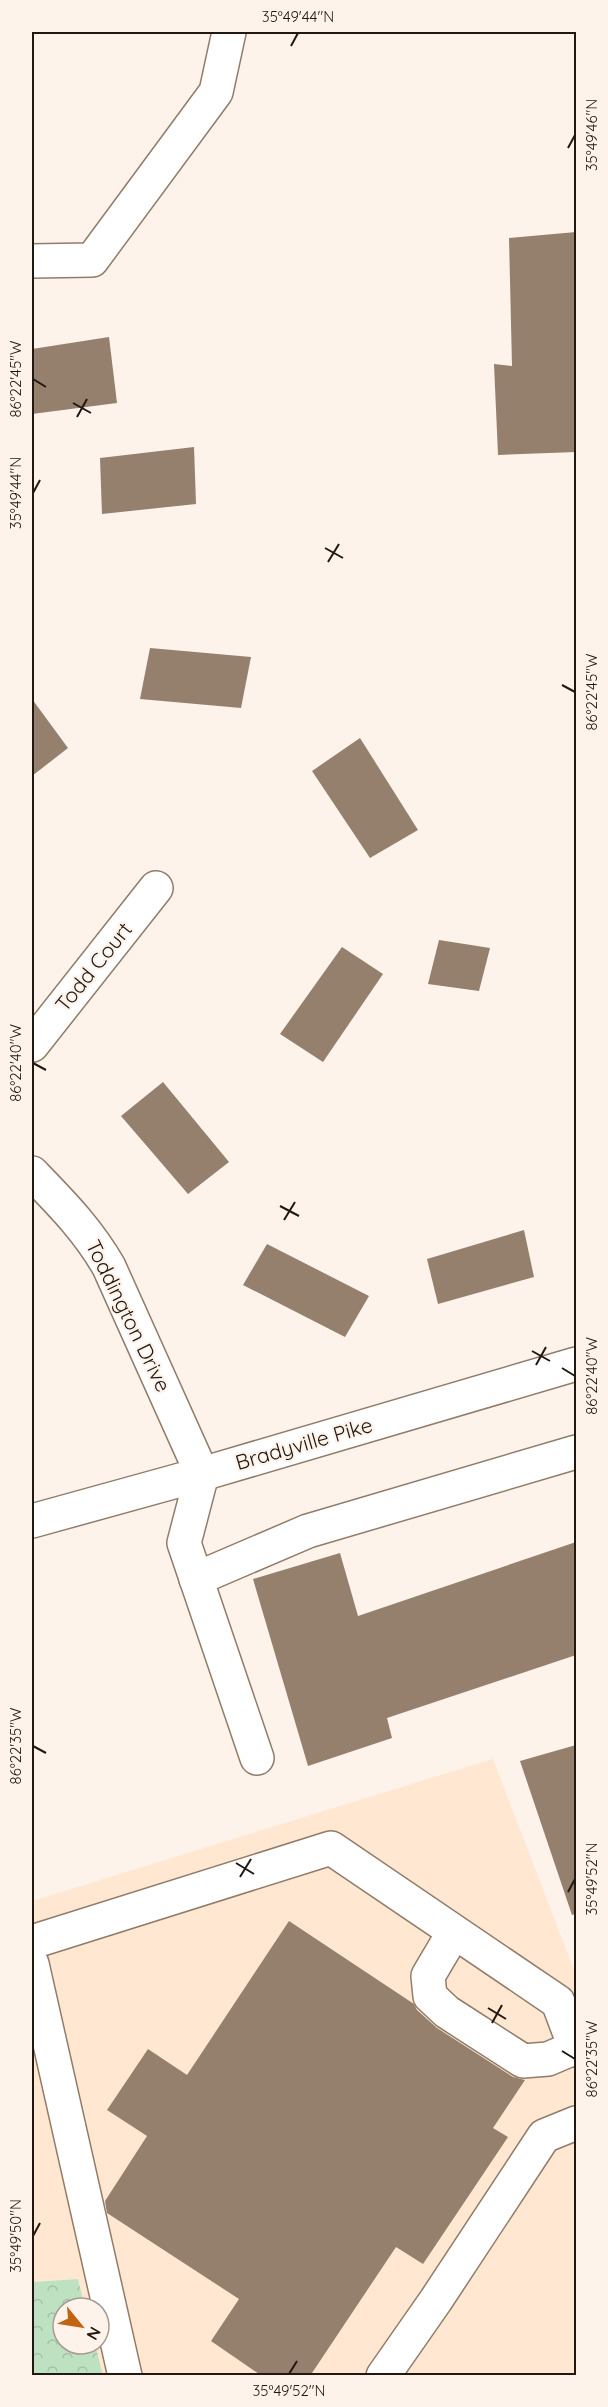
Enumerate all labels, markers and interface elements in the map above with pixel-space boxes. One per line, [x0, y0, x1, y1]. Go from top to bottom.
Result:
text: 35°49'44"N [262, 7, 334, 26]
text: 35°49'46"N [582, 99, 601, 171]
text: 86°22'45"W [6, 340, 25, 418]
text: 35°49'44"N [6, 457, 25, 529]
text: 86°22'45"W [582, 653, 601, 731]
street label: Todd Court [49, 916, 137, 1016]
text: 86°22'40"W [6, 1024, 25, 1102]
street label: Toddington Drive [81, 1235, 177, 1396]
text: 86°22'40"W [582, 1337, 601, 1415]
street label: Bradyville Pike [232, 1411, 375, 1475]
text: 86°22'35"W [6, 1707, 25, 1784]
text: 35°49'52"N [582, 1842, 601, 1916]
text: 86°22'35"W [582, 2020, 601, 2097]
text: 35°49'50"N [6, 2199, 25, 2273]
north arrow [51, 2296, 111, 2356]
text: N [82, 2323, 106, 2344]
text: 35°49'52"N [252, 2381, 326, 2400]

